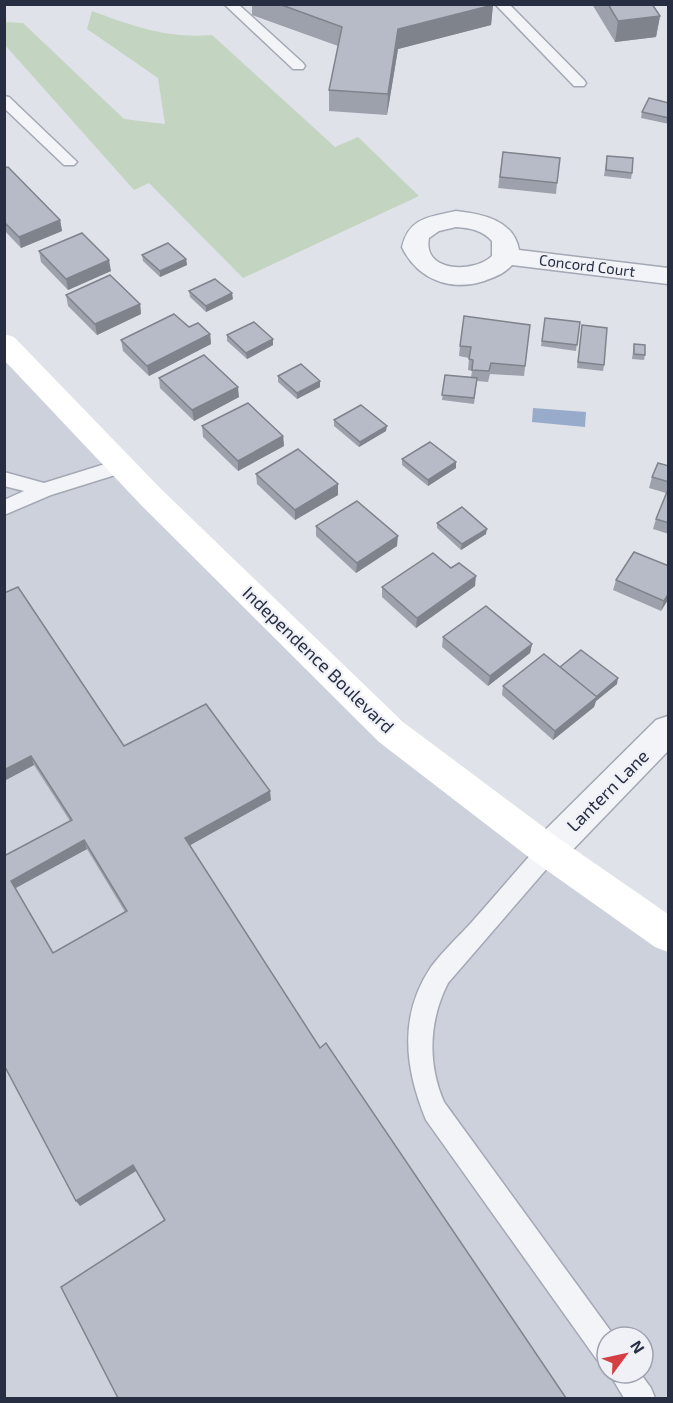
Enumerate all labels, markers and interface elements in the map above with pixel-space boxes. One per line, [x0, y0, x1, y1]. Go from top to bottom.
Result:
street label: Concord Court [538, 250, 636, 280]
street label: Independence Boulevard [238, 581, 399, 737]
street label: Lantern Lane [562, 745, 653, 836]
north arrow [595, 1325, 655, 1385]
text: N [627, 1337, 649, 1357]

